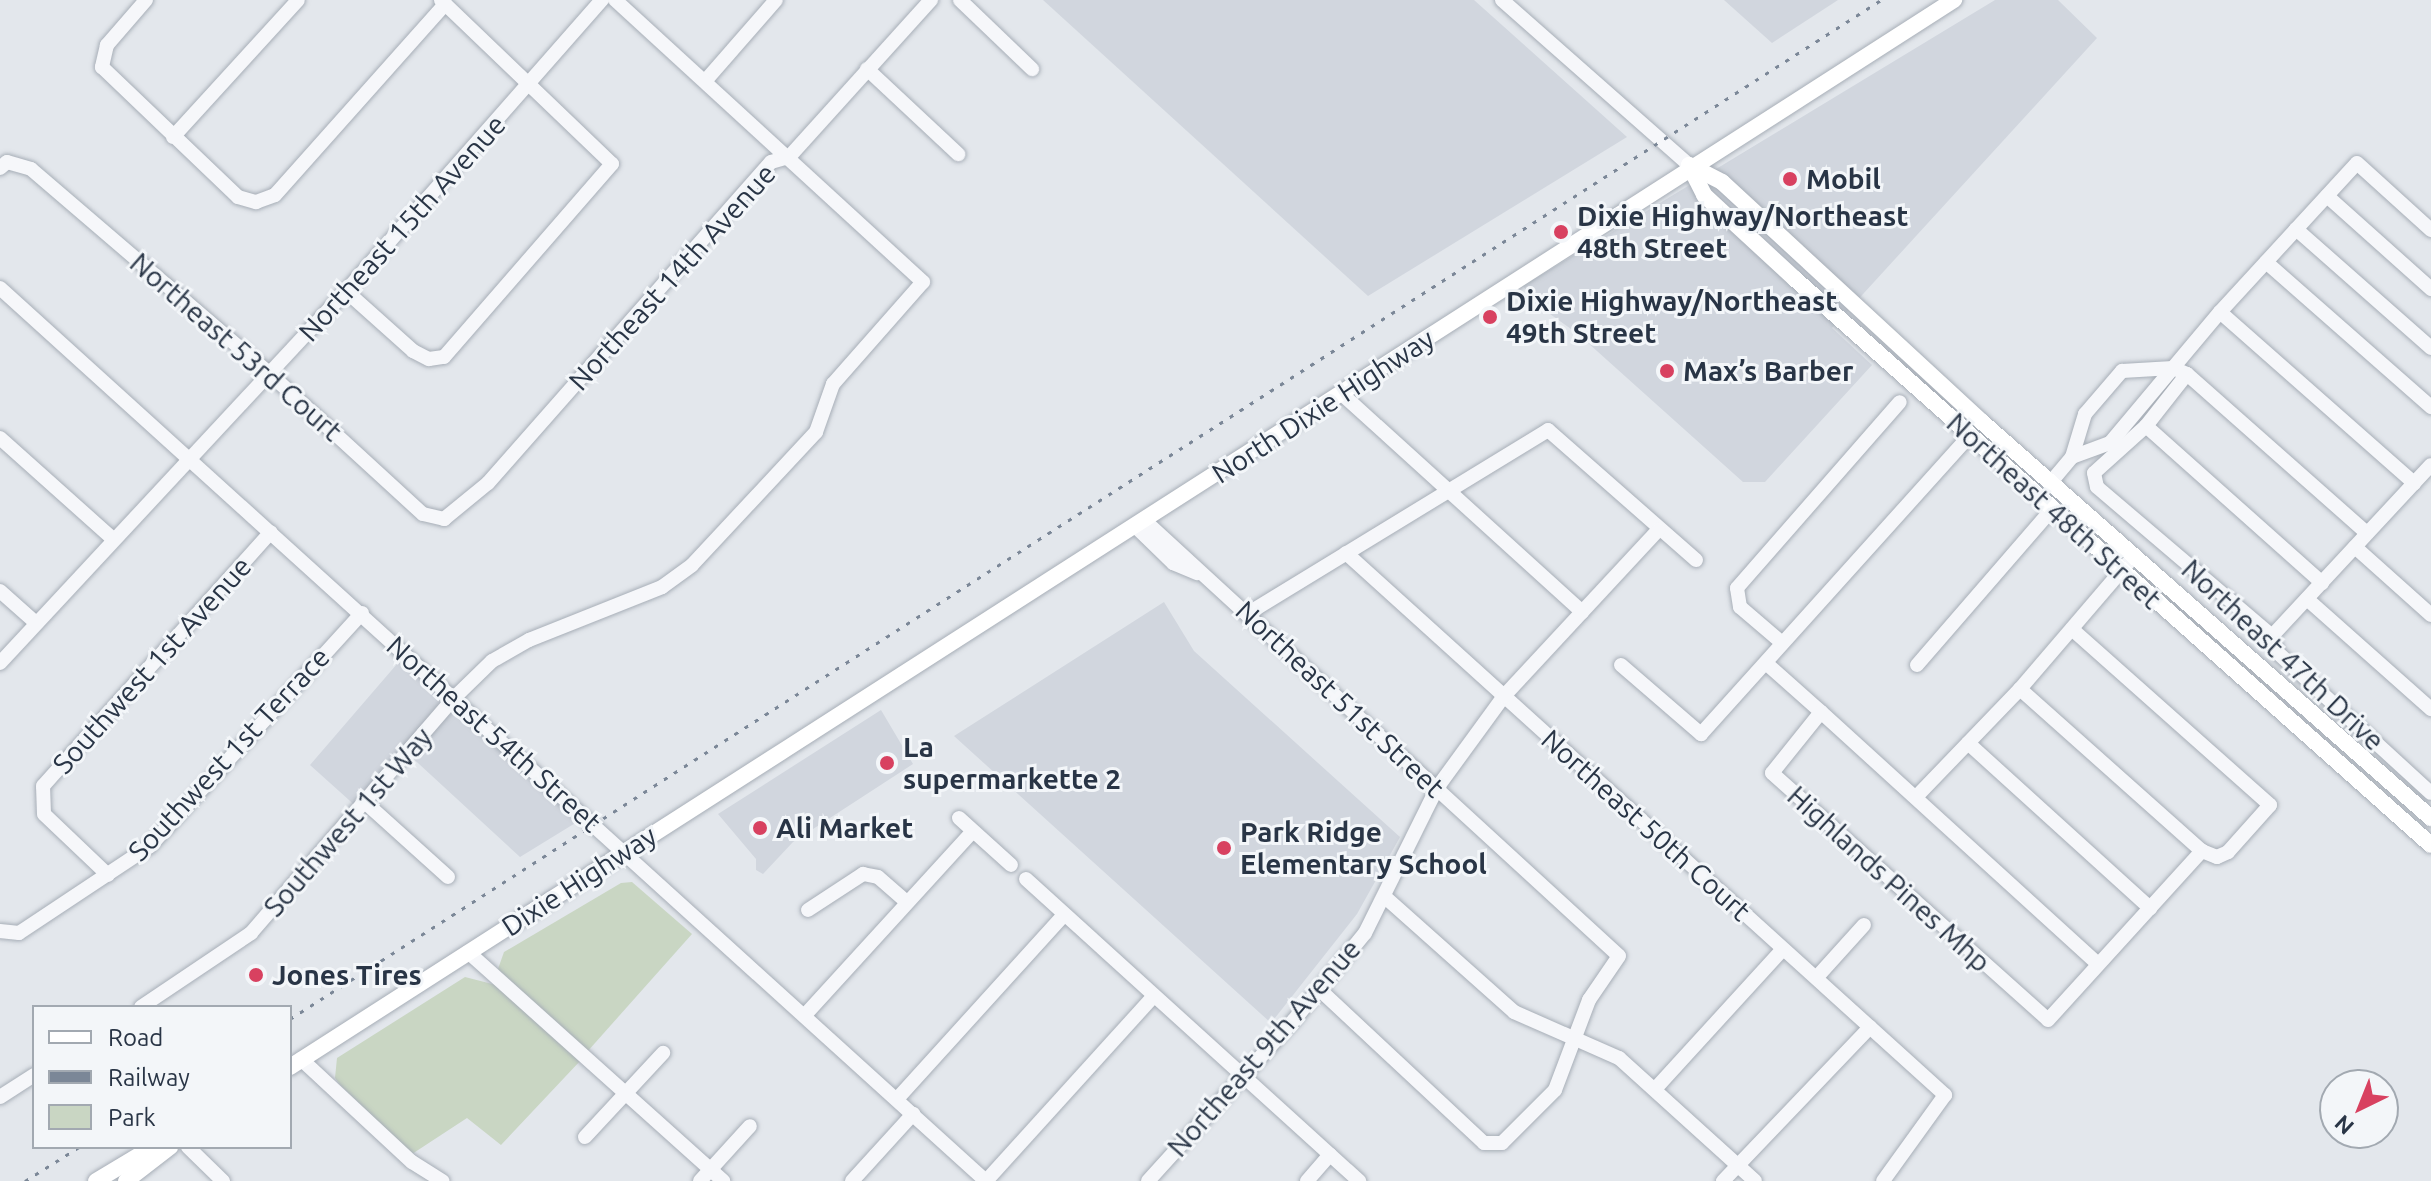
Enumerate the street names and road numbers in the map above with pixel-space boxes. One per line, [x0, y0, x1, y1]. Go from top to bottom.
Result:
street label: Northeast 15th Avenue [292, 108, 512, 348]
street label: Northeast 14th Avenue [562, 157, 782, 397]
street label: Northeast 53rd Court [123, 246, 349, 448]
street label: North Dixie Highway [1206, 322, 1440, 490]
street label: Northeast 48th Street [1940, 406, 2168, 616]
street label: Southwest 1st Avenue [46, 550, 258, 780]
street label: Northeast 47th Drive [2175, 552, 2391, 758]
street label: Northeast 51st Street [1229, 594, 1451, 804]
street label: Northeast 54th Street [380, 629, 608, 839]
street label: Southwest 1st Terrace [121, 640, 337, 868]
street label: Southwest 1st Way [257, 721, 439, 923]
street label: Northeast 50th Court [1535, 722, 1757, 928]
street label: Highlands Pines Mhp [1781, 779, 1997, 979]
street label: Dixie Highway [495, 819, 663, 943]
street label: Northeast 9th Avenue [1160, 932, 1368, 1164]

